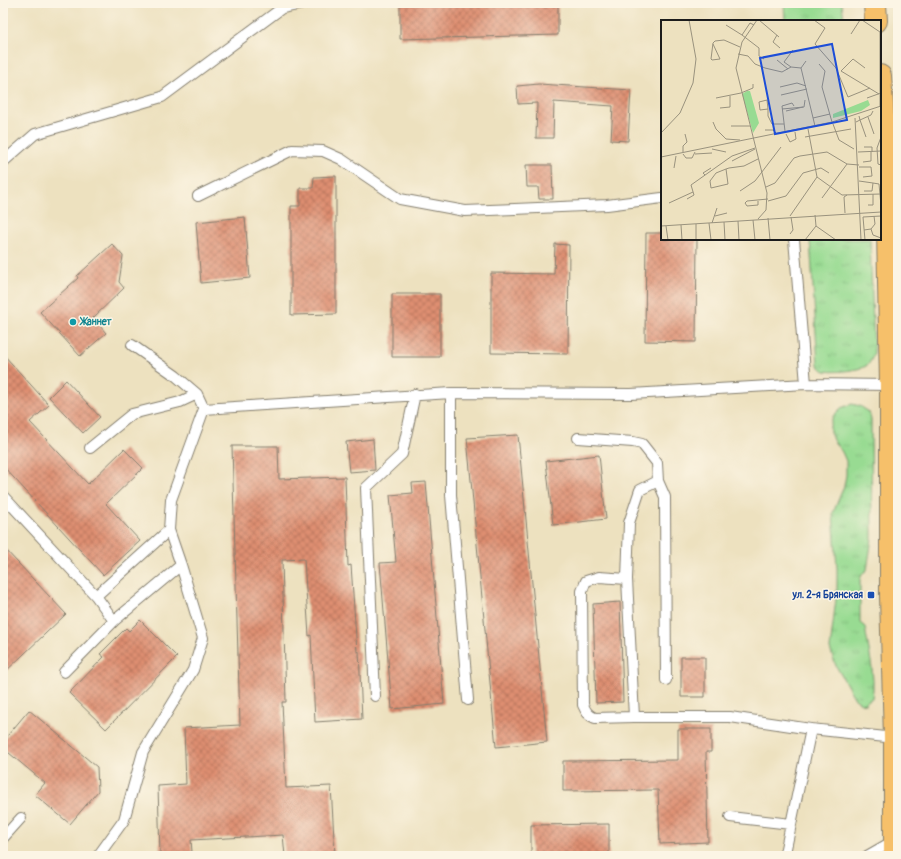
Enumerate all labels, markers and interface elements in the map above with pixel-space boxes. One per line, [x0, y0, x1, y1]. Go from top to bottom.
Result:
inset map [661, 20, 881, 240]
place label: Жаннет [79, 316, 113, 328]
marker: Жаннет [68, 317, 78, 327]
place label: ул. 2-я Брянская [791, 589, 863, 601]
marker: ул. 2-я Брянская [866, 590, 876, 600]

